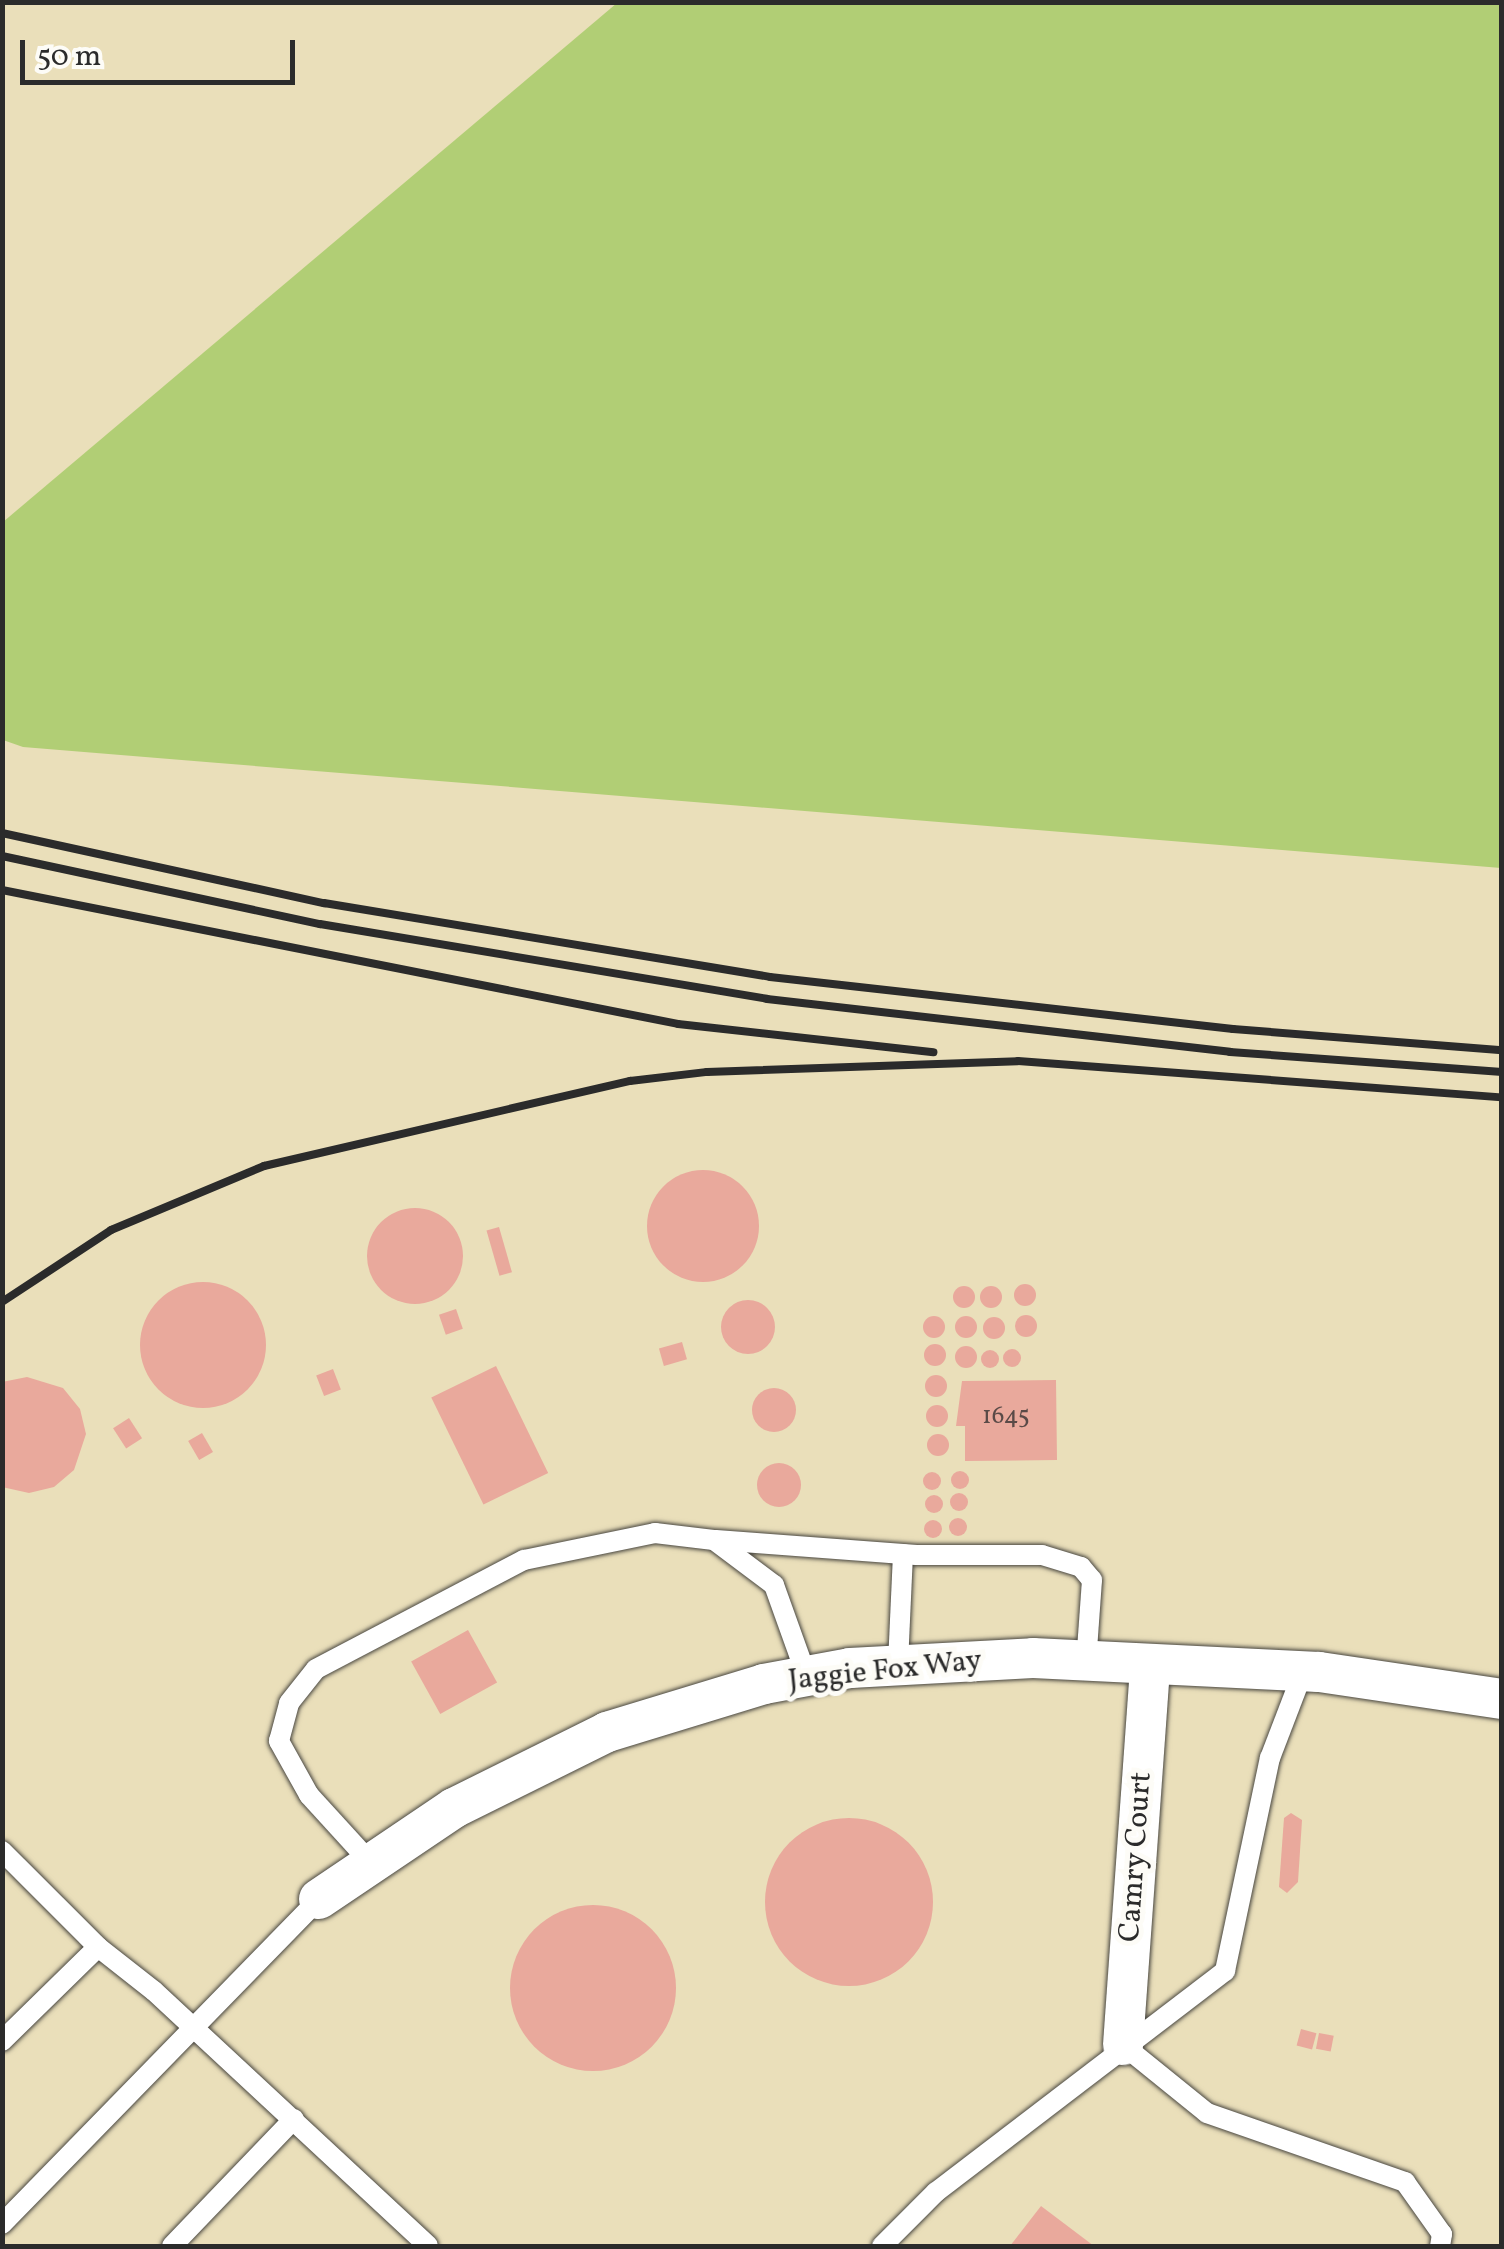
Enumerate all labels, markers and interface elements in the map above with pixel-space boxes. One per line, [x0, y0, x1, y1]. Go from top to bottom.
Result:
scale bar [25, 20, 300, 82]
text: 50 m [37, 36, 101, 78]
house number: 1645 [982, 1402, 1030, 1432]
street label: Jaggie Fox Way [786, 1643, 984, 1699]
street label: Camry Court [1112, 1770, 1160, 1944]

